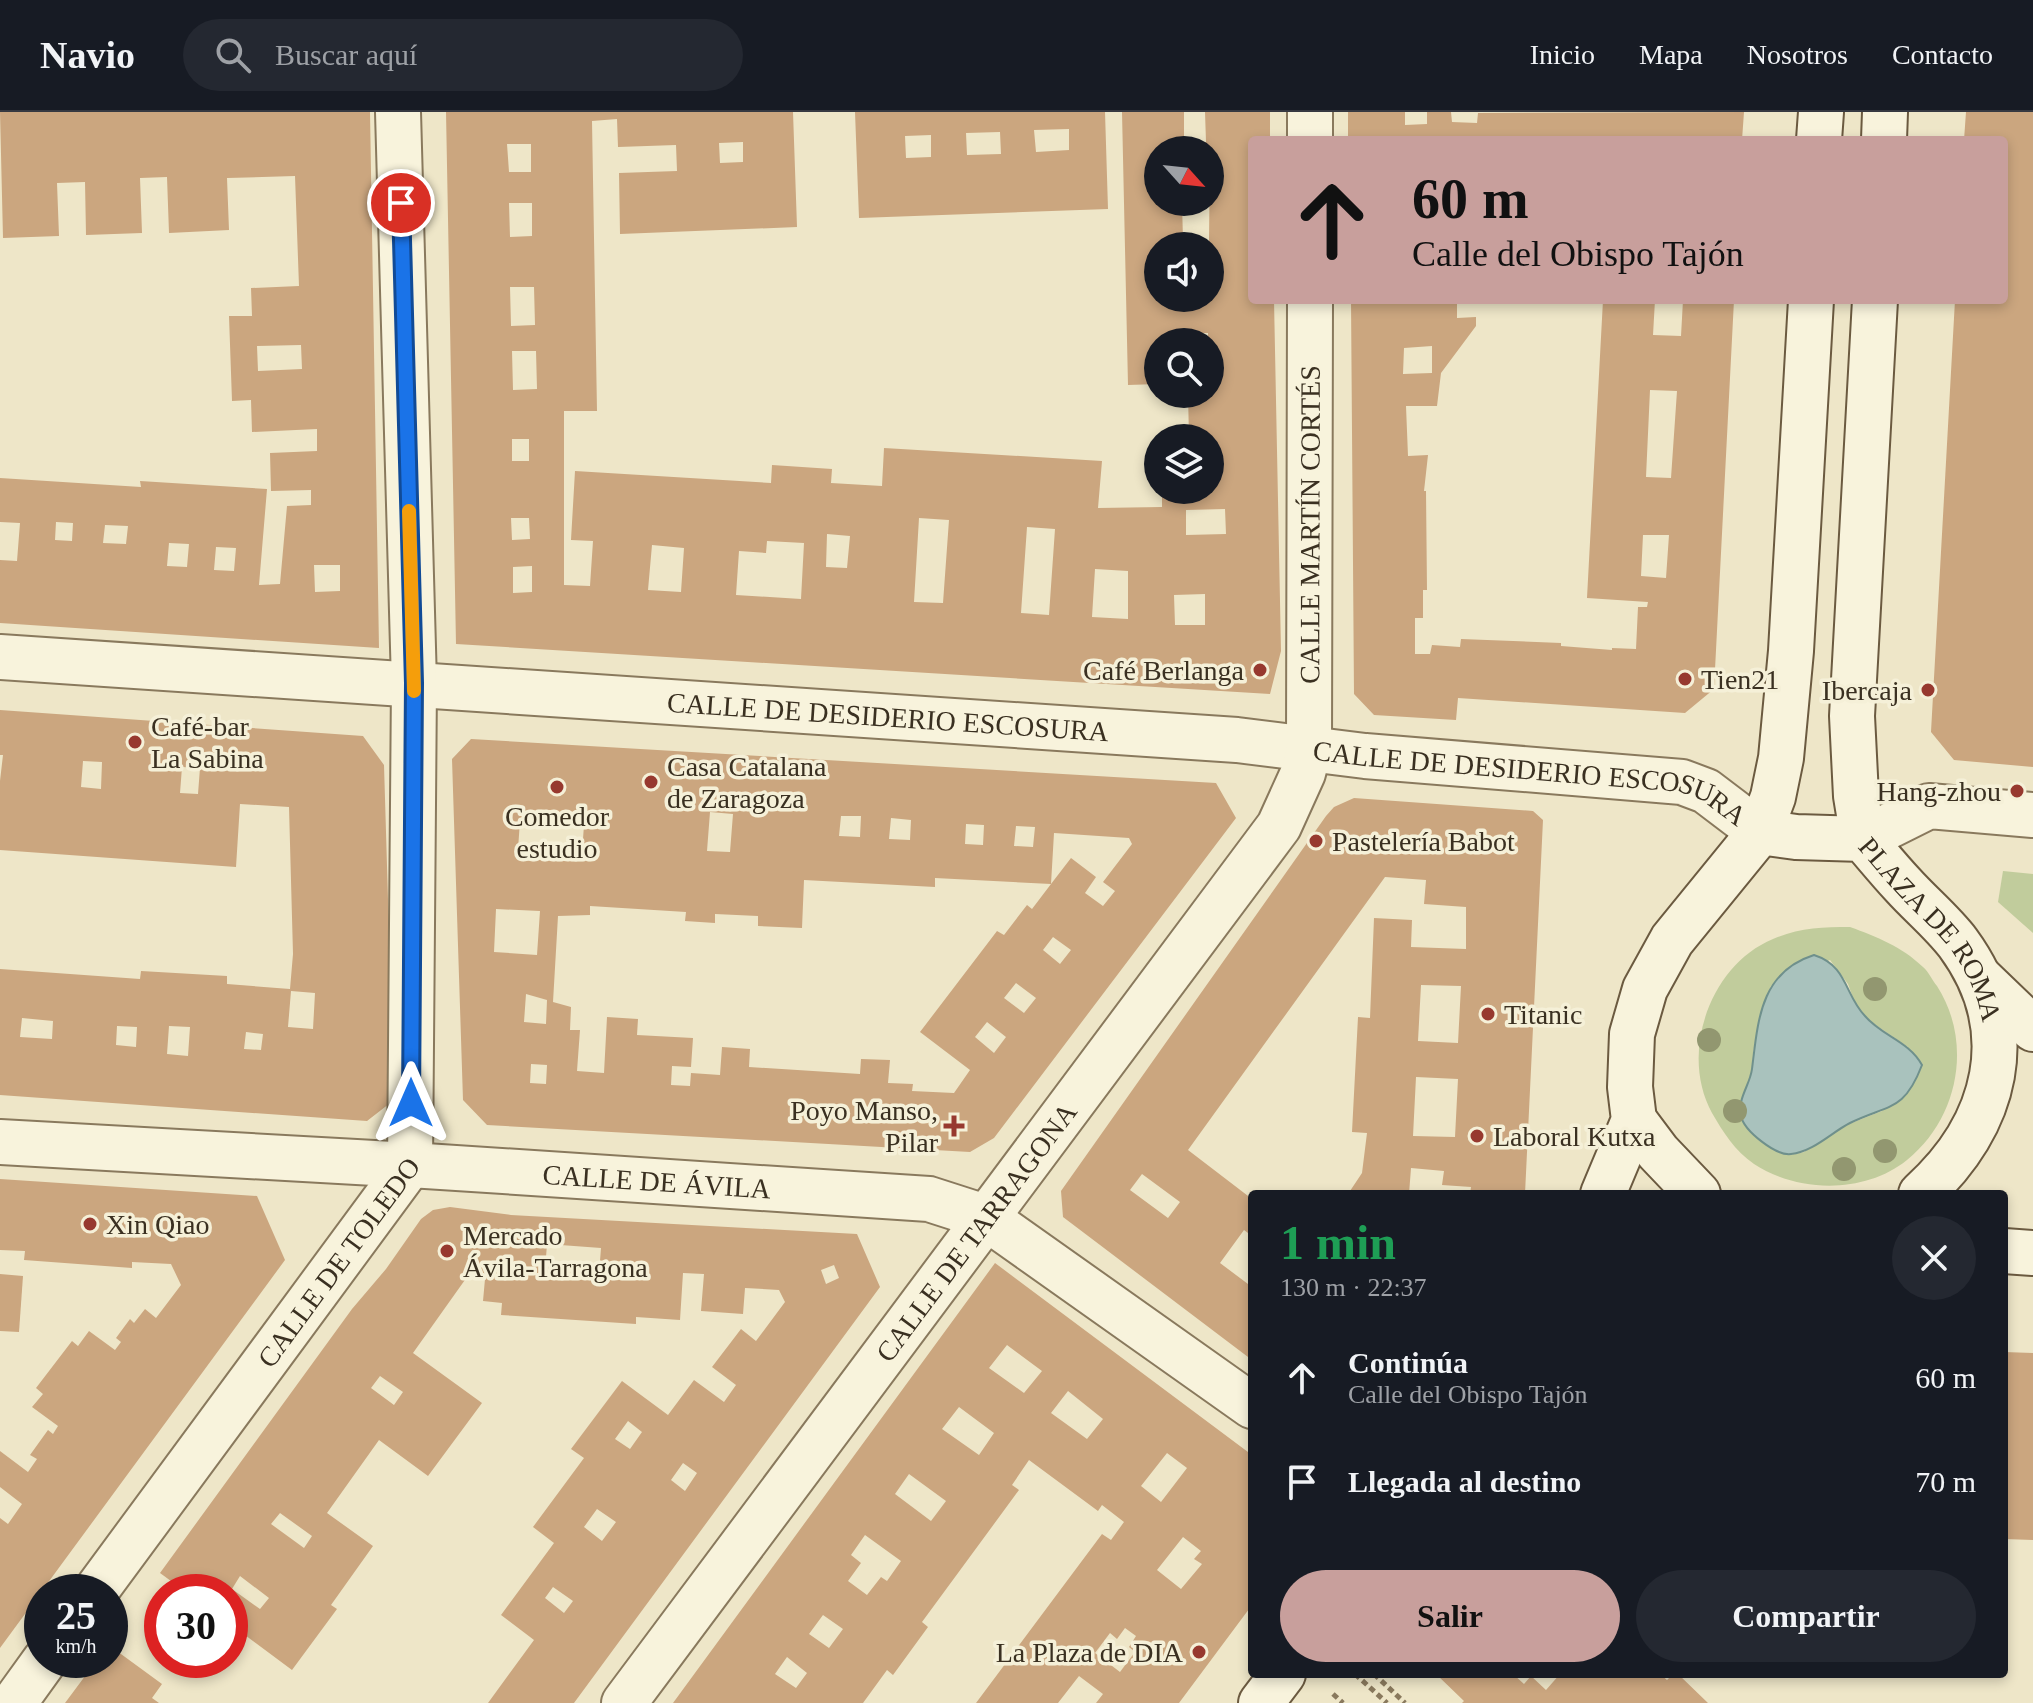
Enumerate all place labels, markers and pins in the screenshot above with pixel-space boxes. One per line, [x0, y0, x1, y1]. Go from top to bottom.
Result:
pin [367, 169, 435, 237]
place label: Café Berlanga [1083, 655, 1245, 686]
marker: Café Berlanga [1251, 661, 1269, 679]
place label: Tien21 [1701, 664, 1779, 695]
marker: Tien21 [1676, 670, 1694, 688]
place label: Ibercaja [1822, 675, 1913, 706]
marker: Ibercaja [1919, 681, 1937, 699]
place label: Café-bar La Sabina [151, 711, 264, 774]
marker: Café-bar La Sabina [126, 733, 144, 751]
place label: Casa Catalana de Zaragoza [667, 751, 827, 814]
marker: Casa Catalana de Zaragoza [642, 773, 660, 791]
place label: Hang-zhou [1877, 776, 2001, 807]
marker: Comedor estudio [548, 778, 566, 796]
marker: Hang-zhou [2008, 782, 2026, 800]
place label: Comedor estudio [505, 801, 610, 864]
place label: Pastelería Babot [1332, 826, 1515, 857]
marker: Pastelería Babot [1307, 832, 1325, 850]
place label: Titanic [1504, 999, 1582, 1030]
marker: Titanic [1479, 1005, 1497, 1023]
place label: Poyo Manso, Pilar [790, 1095, 939, 1158]
marker: Poyo Manso, Pilar [945, 1117, 963, 1135]
place label: Laboral Kutxa [1493, 1121, 1656, 1152]
marker: Laboral Kutxa [1468, 1127, 1486, 1145]
place label: Xin Qiao [106, 1209, 209, 1240]
marker: Xin Qiao [81, 1215, 99, 1233]
place label: Mercado Ávila-Tarragona [463, 1220, 648, 1283]
marker: Mercado Ávila-Tarragona [438, 1242, 456, 1260]
place label: La Plaza de DIA [996, 1637, 1184, 1668]
marker: La Plaza de DIA [1190, 1643, 1208, 1661]

